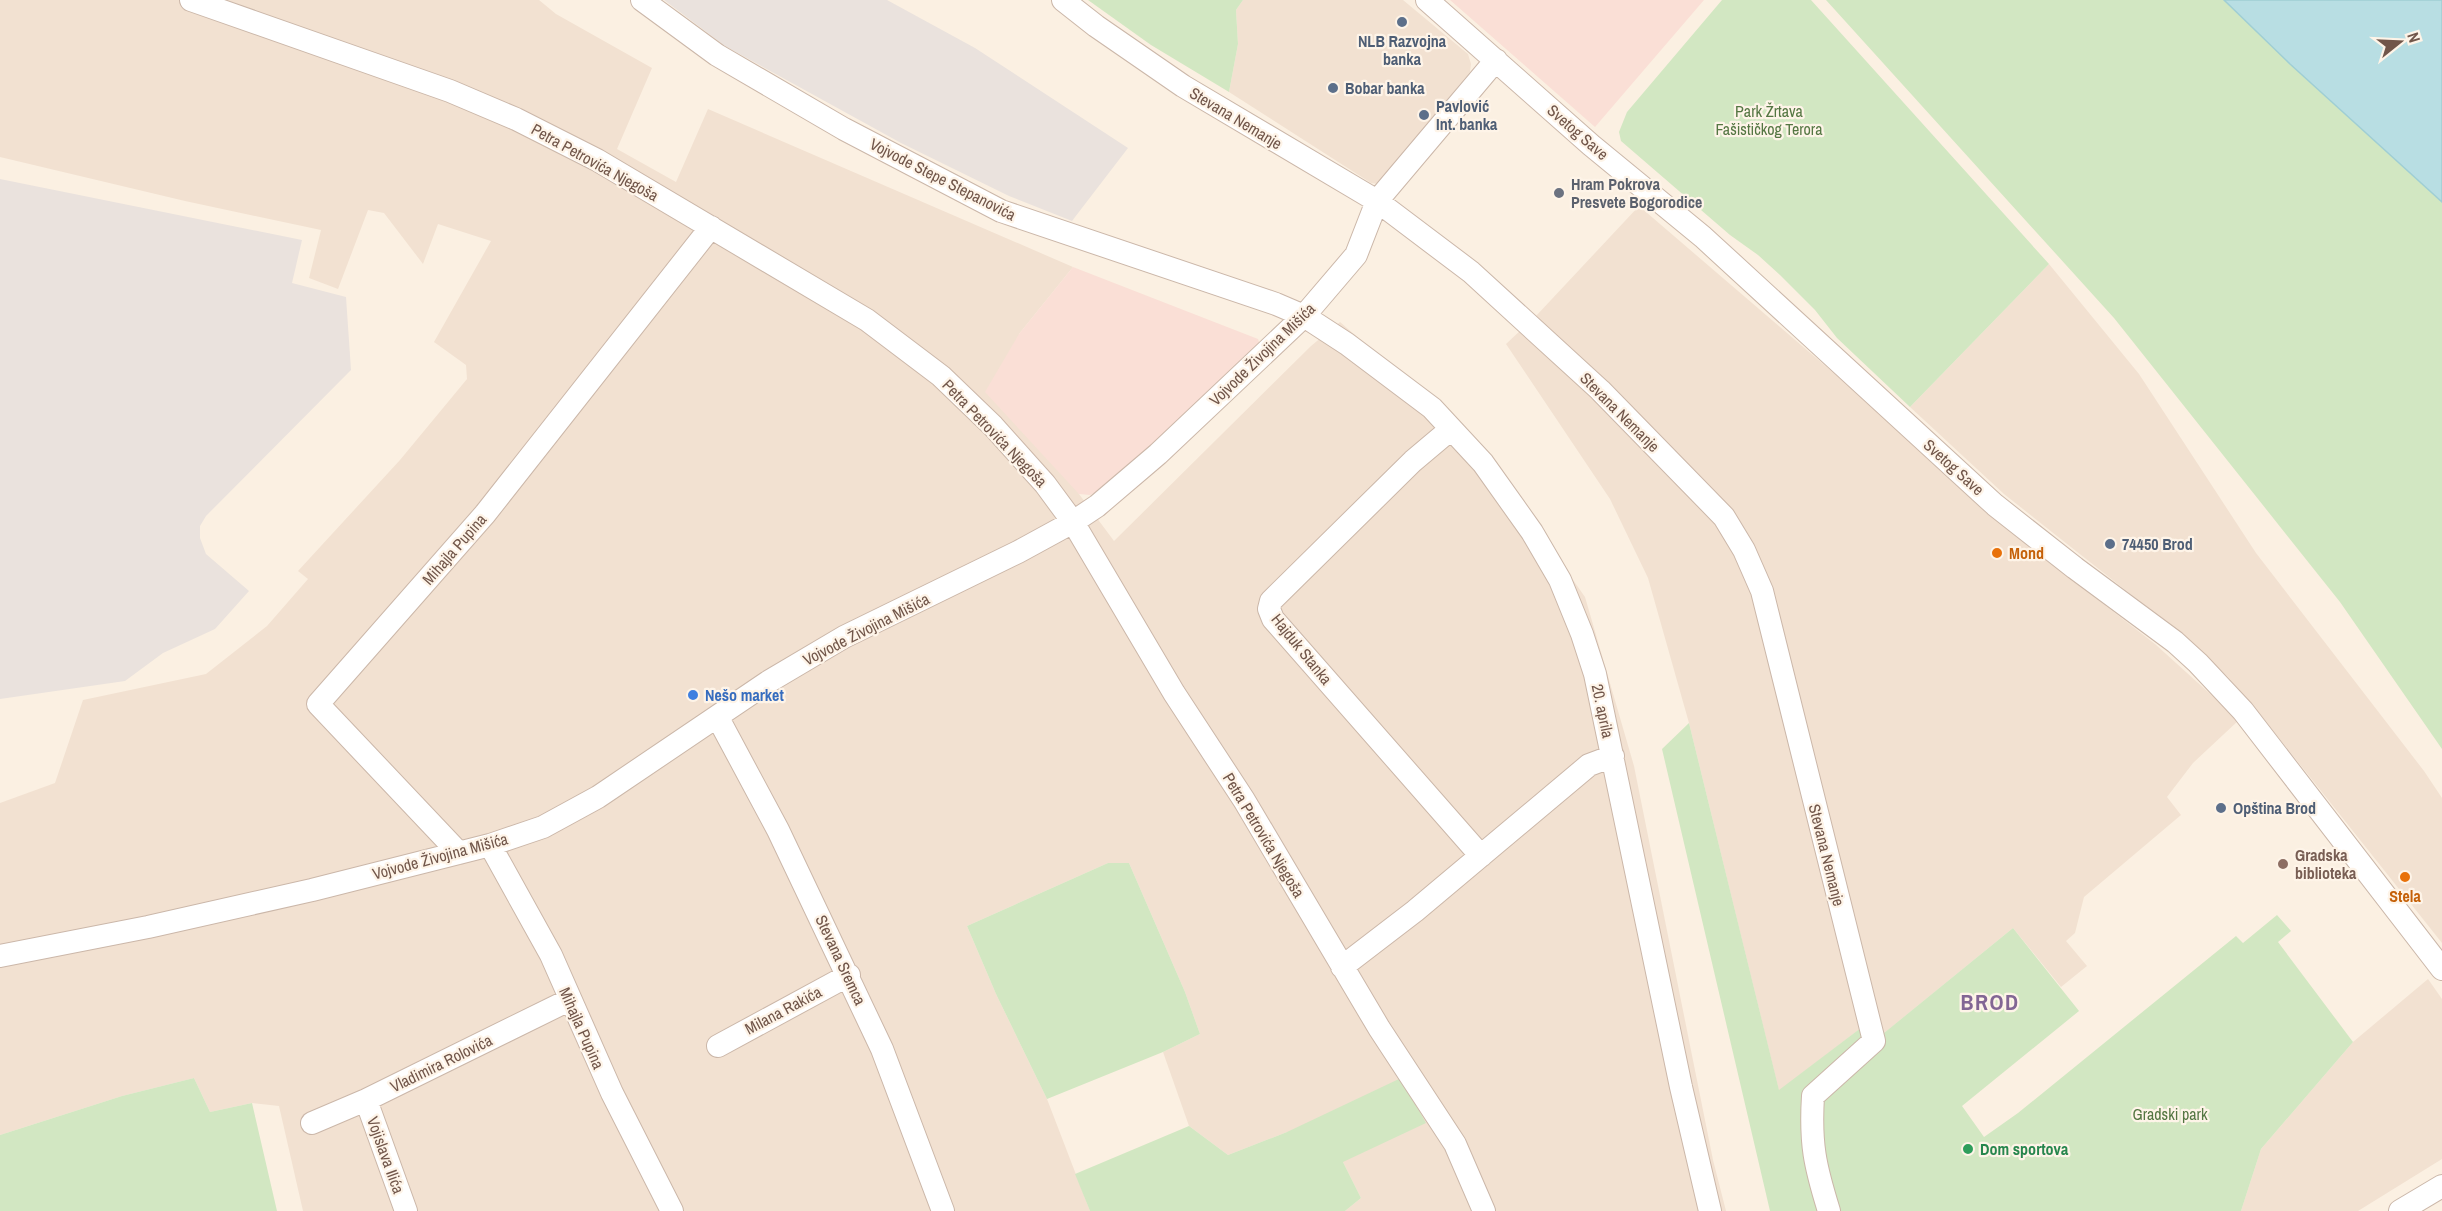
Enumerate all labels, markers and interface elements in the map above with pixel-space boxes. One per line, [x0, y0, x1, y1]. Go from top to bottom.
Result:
north arrow [2370, 12, 2430, 72]
marker: NLB Razvojna banka [1395, 15, 1409, 29]
text: N [2402, 29, 2426, 45]
place label: NLB Razvojna banka [1358, 30, 1447, 70]
place label: Bobar banka [1345, 77, 1425, 99]
marker: Bobar banka [1326, 81, 1340, 95]
street label: Stevana Nemanje [1186, 82, 1286, 154]
place label: Pavlović Int. banka [1436, 95, 1498, 135]
street label: Svetog Save [1543, 99, 1613, 165]
park label: Park Žrtava Fašističkog Terora [1715, 100, 1823, 140]
marker: Pavlović Int. banka [1417, 108, 1431, 122]
street label: Petra Petrovića Njegoša [527, 118, 663, 206]
street label: Vojvode Stepe Stepanovića [866, 133, 1020, 226]
place label: Hram Pokrova Presvete Bogorodice [1571, 173, 1702, 213]
marker: Hram Pokrova Presvete Bogorodice [1552, 186, 1566, 200]
street label: Vojvode Živojina Mišića [1204, 297, 1320, 410]
street label: Stevana Nemanje [1575, 367, 1665, 457]
street label: Petra Petrovića Njegoša [938, 374, 1053, 492]
street label: Svetog Save [1919, 434, 1989, 500]
street label: Mihajla Pupina [417, 508, 491, 589]
place label: 74450 Brod [2122, 533, 2193, 555]
marker: 74450 Brod [2103, 537, 2117, 551]
place label: Mond [2009, 542, 2044, 564]
marker: Mond [1990, 546, 2004, 560]
street label: Vojvode Živojina Mišića [799, 587, 934, 670]
street label: Hajduk Stanka [1267, 609, 1338, 690]
street label: 20. aprila [1587, 682, 1620, 741]
place label: Nešo market [705, 684, 784, 706]
marker: Nešo market [686, 688, 700, 702]
street label: Petra Petrovića Njegoša [1218, 768, 1310, 902]
place label: Opština Brod [2233, 797, 2316, 819]
marker: Opština Brod [2214, 801, 2228, 815]
street label: Stevana Nemanje [1804, 802, 1850, 908]
street label: Vojvode Živojina Mišića [370, 827, 511, 885]
place label: Gradska biblioteka [2295, 844, 2357, 884]
marker: Gradska biblioteka [2276, 857, 2290, 871]
marker: Stela [2398, 870, 2412, 884]
place label: Stela [2389, 885, 2421, 907]
street label: Stevana Sremca [811, 911, 872, 1009]
street label: Milana Rakića [741, 980, 826, 1039]
street label: Mihajla Pupina [554, 984, 610, 1073]
district label: BROD [1960, 987, 2020, 1017]
street label: Vladimira Rolovića [386, 1029, 496, 1097]
park label: Gradski park [2132, 1103, 2208, 1125]
street label: Vojislava Ilića [362, 1114, 410, 1197]
place label: Dom sportova [1980, 1138, 2069, 1160]
marker: Dom sportova [1961, 1142, 1975, 1156]

